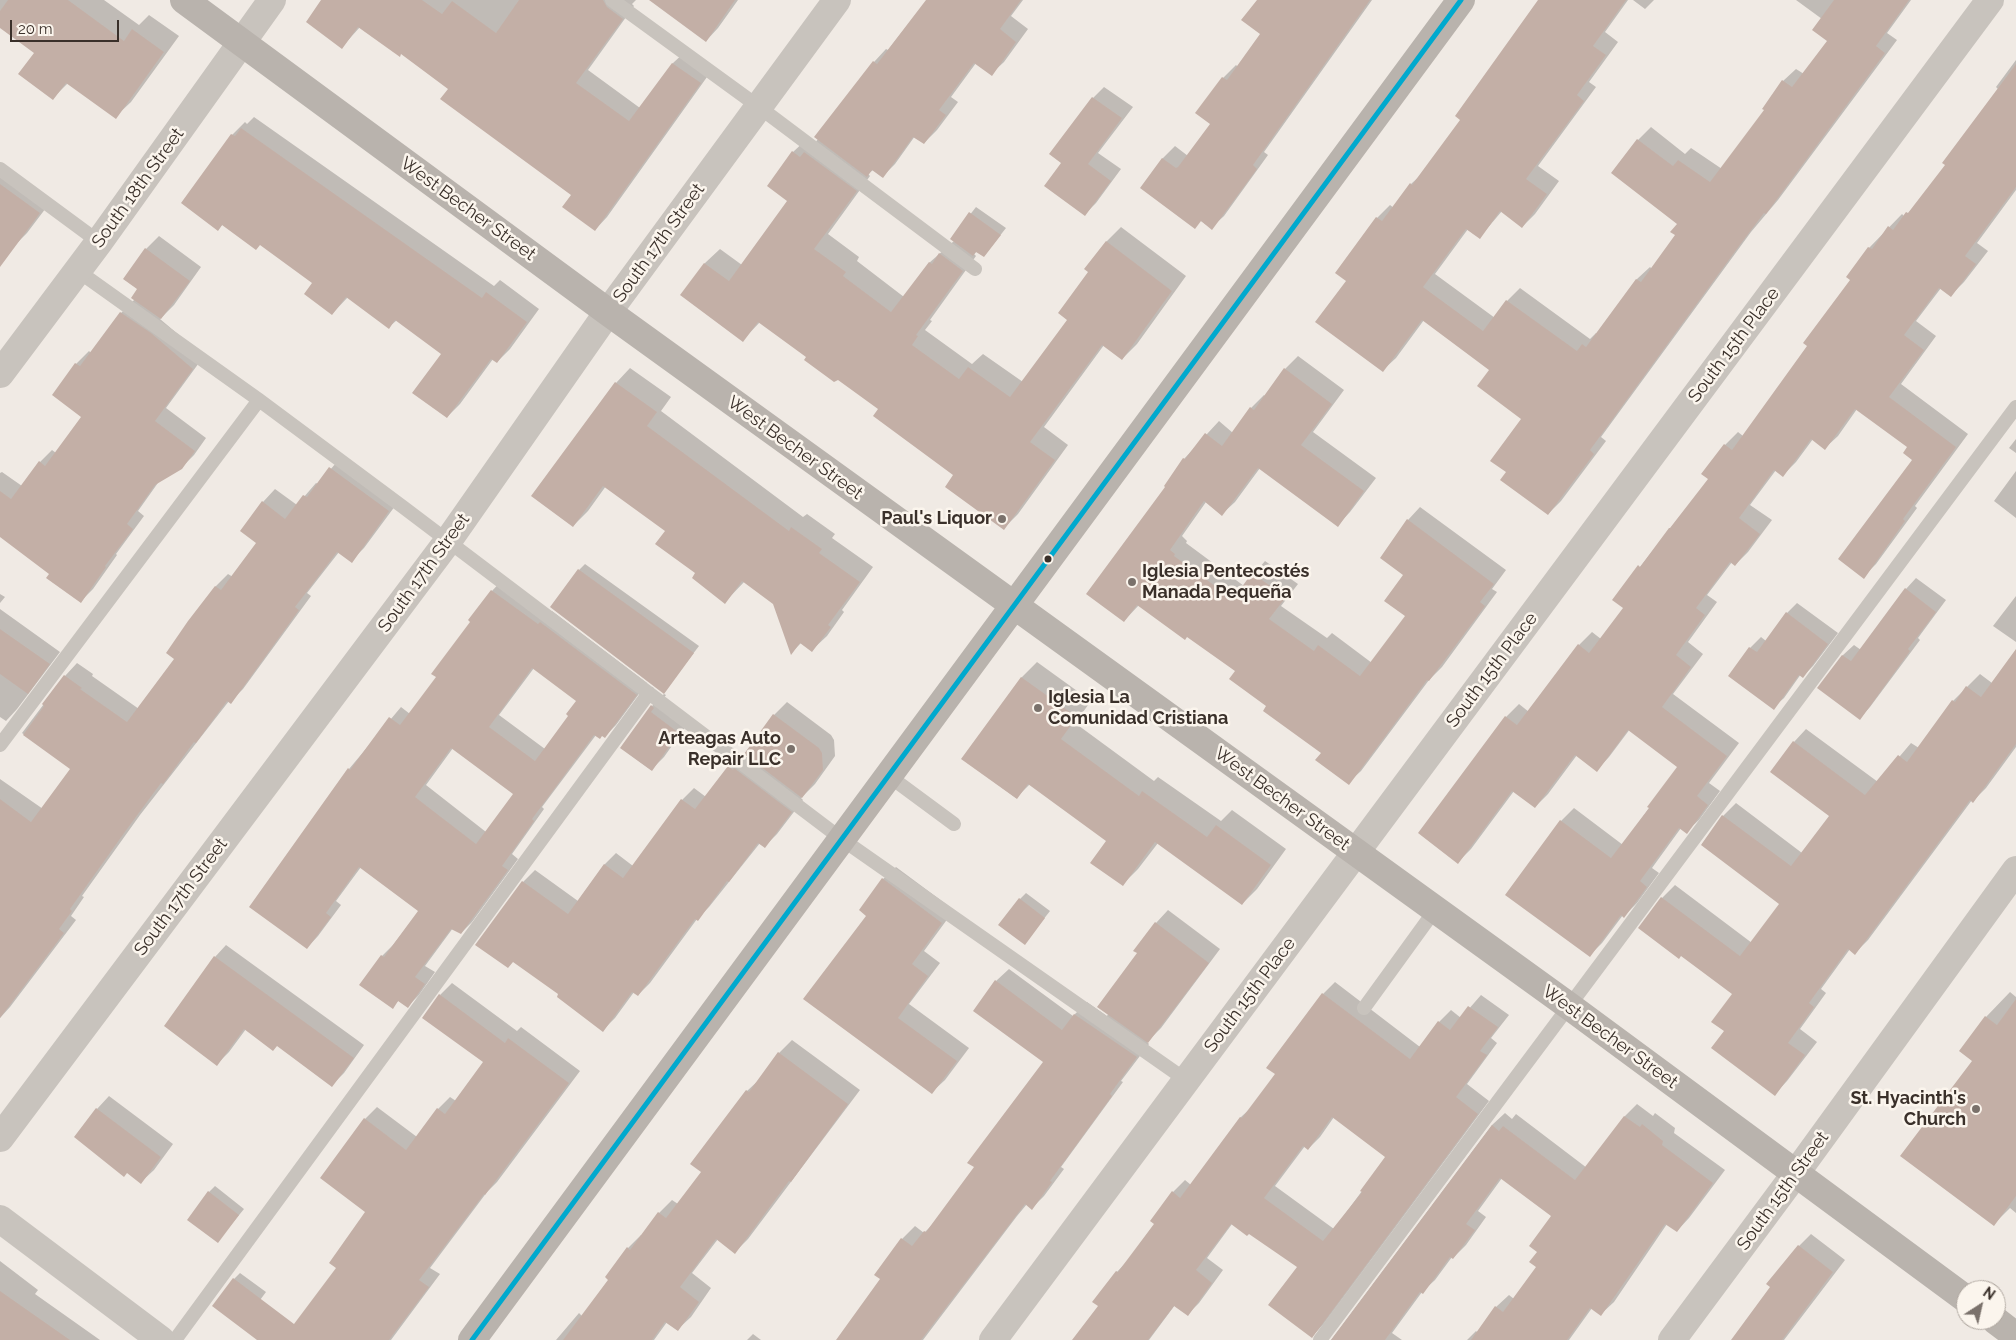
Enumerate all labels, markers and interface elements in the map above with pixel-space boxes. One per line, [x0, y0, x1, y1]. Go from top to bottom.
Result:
scale bar [12, 10, 121, 42]
text: 20 m [18, 20, 53, 38]
street label: South 18th Street [87, 124, 189, 252]
street label: West Becher Street [396, 153, 540, 265]
street label: South 17th Street [609, 179, 709, 307]
street label: South 15th Place [1684, 283, 1784, 407]
street label: West Becher Street [723, 392, 867, 504]
place label: Paul's Liquor [881, 508, 992, 530]
street label: South 17th Street [374, 509, 474, 637]
marker: Paul's Liquor [996, 513, 1008, 525]
unlabelled marker [1043, 554, 1053, 564]
place label: Iglesia Pentecostés Manada Pequeña [1142, 561, 1310, 604]
marker: Iglesia Pentecostés Manada Pequeña [1126, 576, 1138, 588]
street label: South 15th Place [1442, 608, 1542, 732]
place label: Iglesia La Comunidad Cristiana [1048, 687, 1228, 730]
marker: Iglesia La Comunidad Cristiana [1032, 702, 1044, 714]
place label: Arteagas Auto Repair LLC [658, 728, 781, 771]
marker: Arteagas Auto Repair LLC [785, 743, 797, 755]
street label: West Becher Street [1210, 743, 1354, 855]
street label: South 17th Street [130, 834, 232, 960]
street label: South 15th Place [1200, 933, 1300, 1057]
street label: West Becher Street [1538, 981, 1682, 1093]
place label: St. Hyacinth's Church [1850, 1088, 1966, 1130]
marker: St. Hyacinth's Church [1970, 1103, 1982, 1115]
street label: South 15th Street [1733, 1127, 1833, 1255]
north arrow [1956, 1280, 2006, 1330]
text: N [1980, 1284, 1998, 1303]

